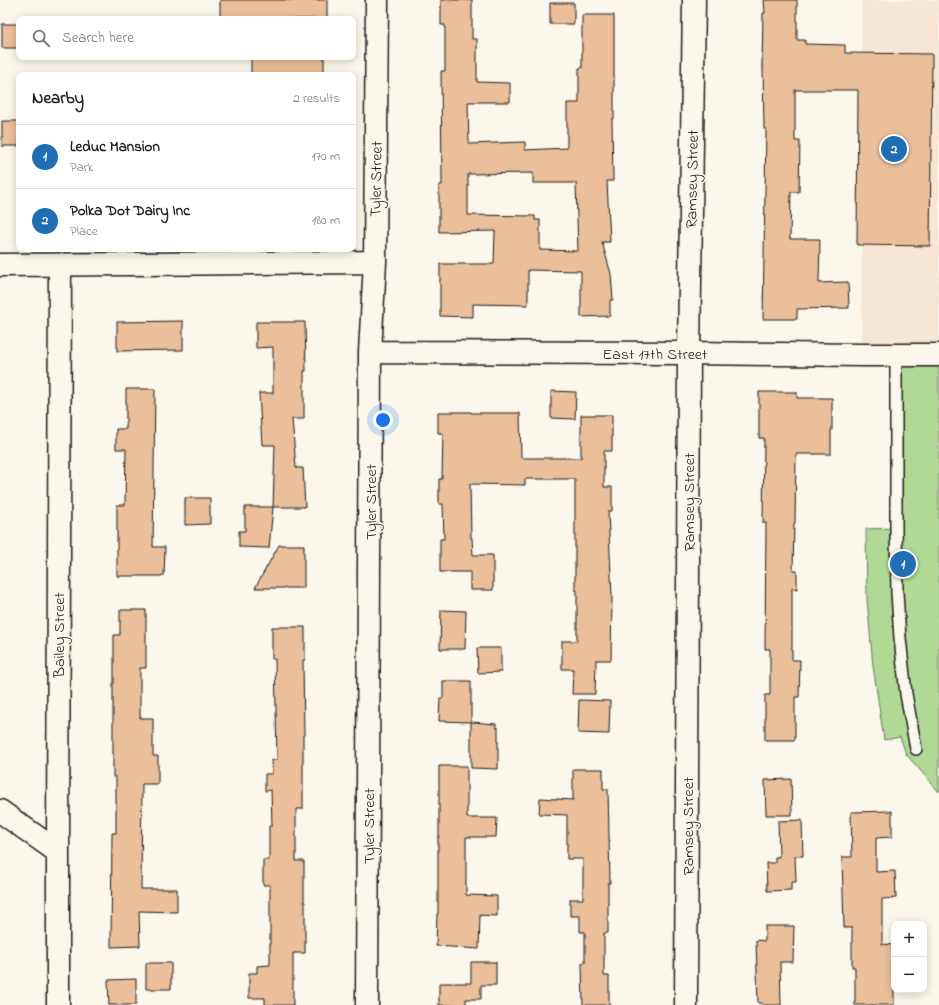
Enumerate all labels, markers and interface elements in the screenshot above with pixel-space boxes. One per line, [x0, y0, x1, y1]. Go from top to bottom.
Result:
search box [16, 16, 356, 60]
icon: search [30, 27, 52, 49]
text: Search here [62, 27, 134, 49]
text: Nearby [32, 86, 84, 111]
text: 2 results [293, 89, 340, 108]
street label: Ramsey Street [680, 129, 706, 228]
pin: 2 [881, 134, 907, 164]
text: Leduc Mansion [70, 136, 160, 158]
street label: Tyler Street [364, 140, 390, 217]
text: 1 [43, 147, 47, 166]
text: 170 m [312, 147, 340, 166]
text: Park [70, 158, 94, 177]
text: Polka Dot Dairy Inc [70, 200, 190, 222]
text: 2 [42, 211, 48, 230]
text: 180 m [312, 211, 340, 230]
text: Place [70, 222, 98, 241]
street label: East 17th Street [603, 343, 708, 367]
your location [373, 410, 393, 430]
street label: Ramsey Street [678, 452, 702, 551]
street label: Tyler Street [360, 463, 384, 540]
pin: 1 [890, 549, 916, 579]
street label: Bailey Street [48, 592, 72, 679]
street label: Ramsey Street [677, 776, 701, 875]
street label: Tyler Street [358, 787, 382, 864]
map controls [891, 921, 927, 993]
button: + [891, 921, 927, 957]
button: − [891, 957, 927, 993]

